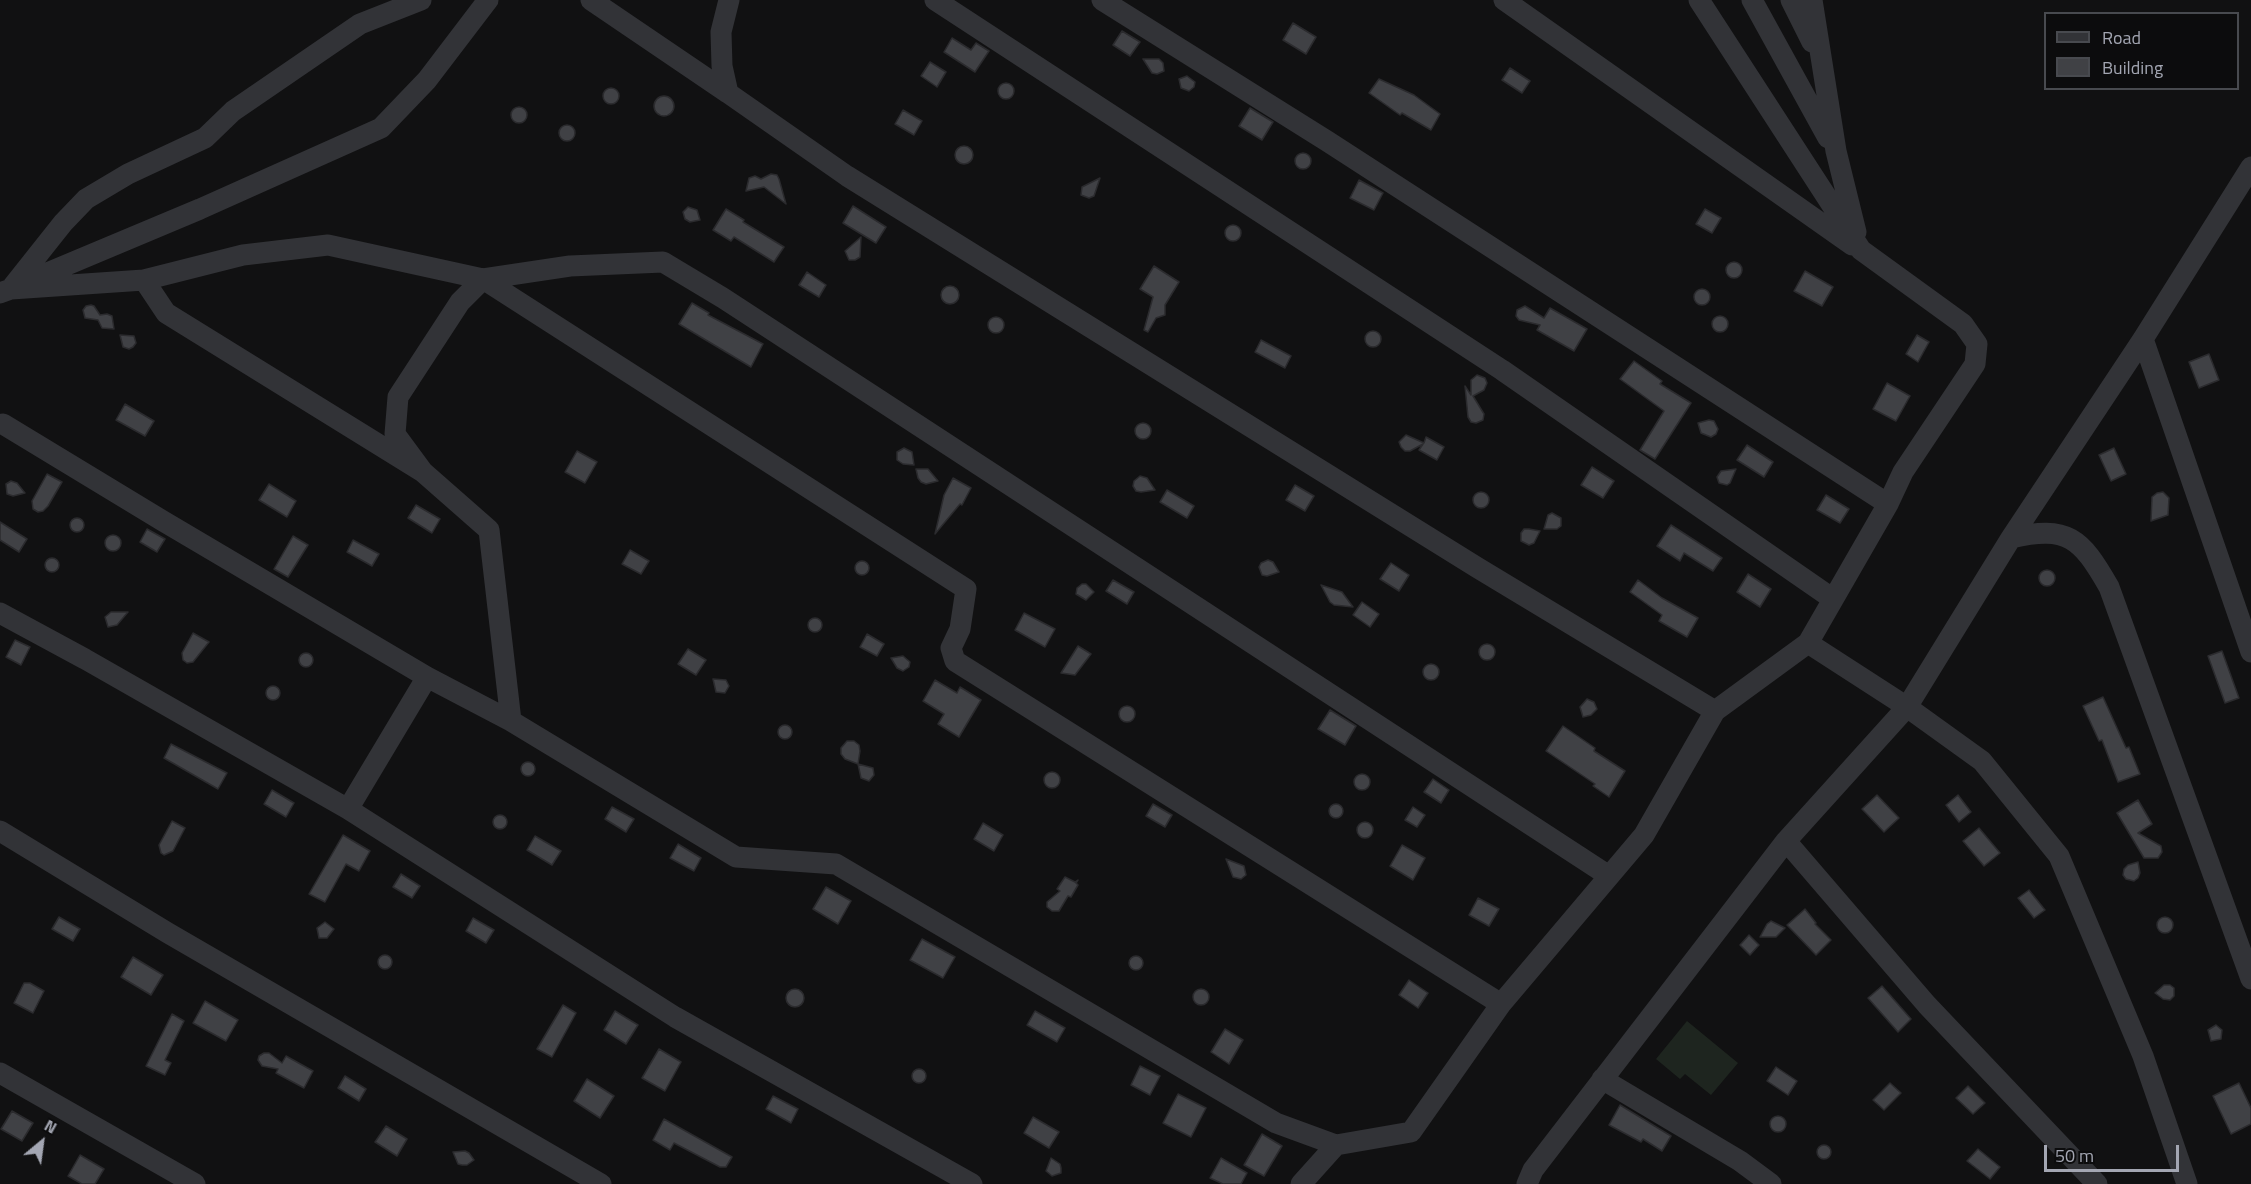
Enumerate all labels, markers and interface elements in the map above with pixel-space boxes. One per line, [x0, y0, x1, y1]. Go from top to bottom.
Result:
legend [2044, 12, 2239, 90]
text: Road [2102, 24, 2141, 51]
text: Building [2102, 54, 2163, 81]
north arrow [12, 1112, 72, 1172]
text: N [40, 1113, 61, 1139]
scale bar [2047, 1133, 2182, 1171]
text: 50 m [2055, 1142, 2094, 1169]

